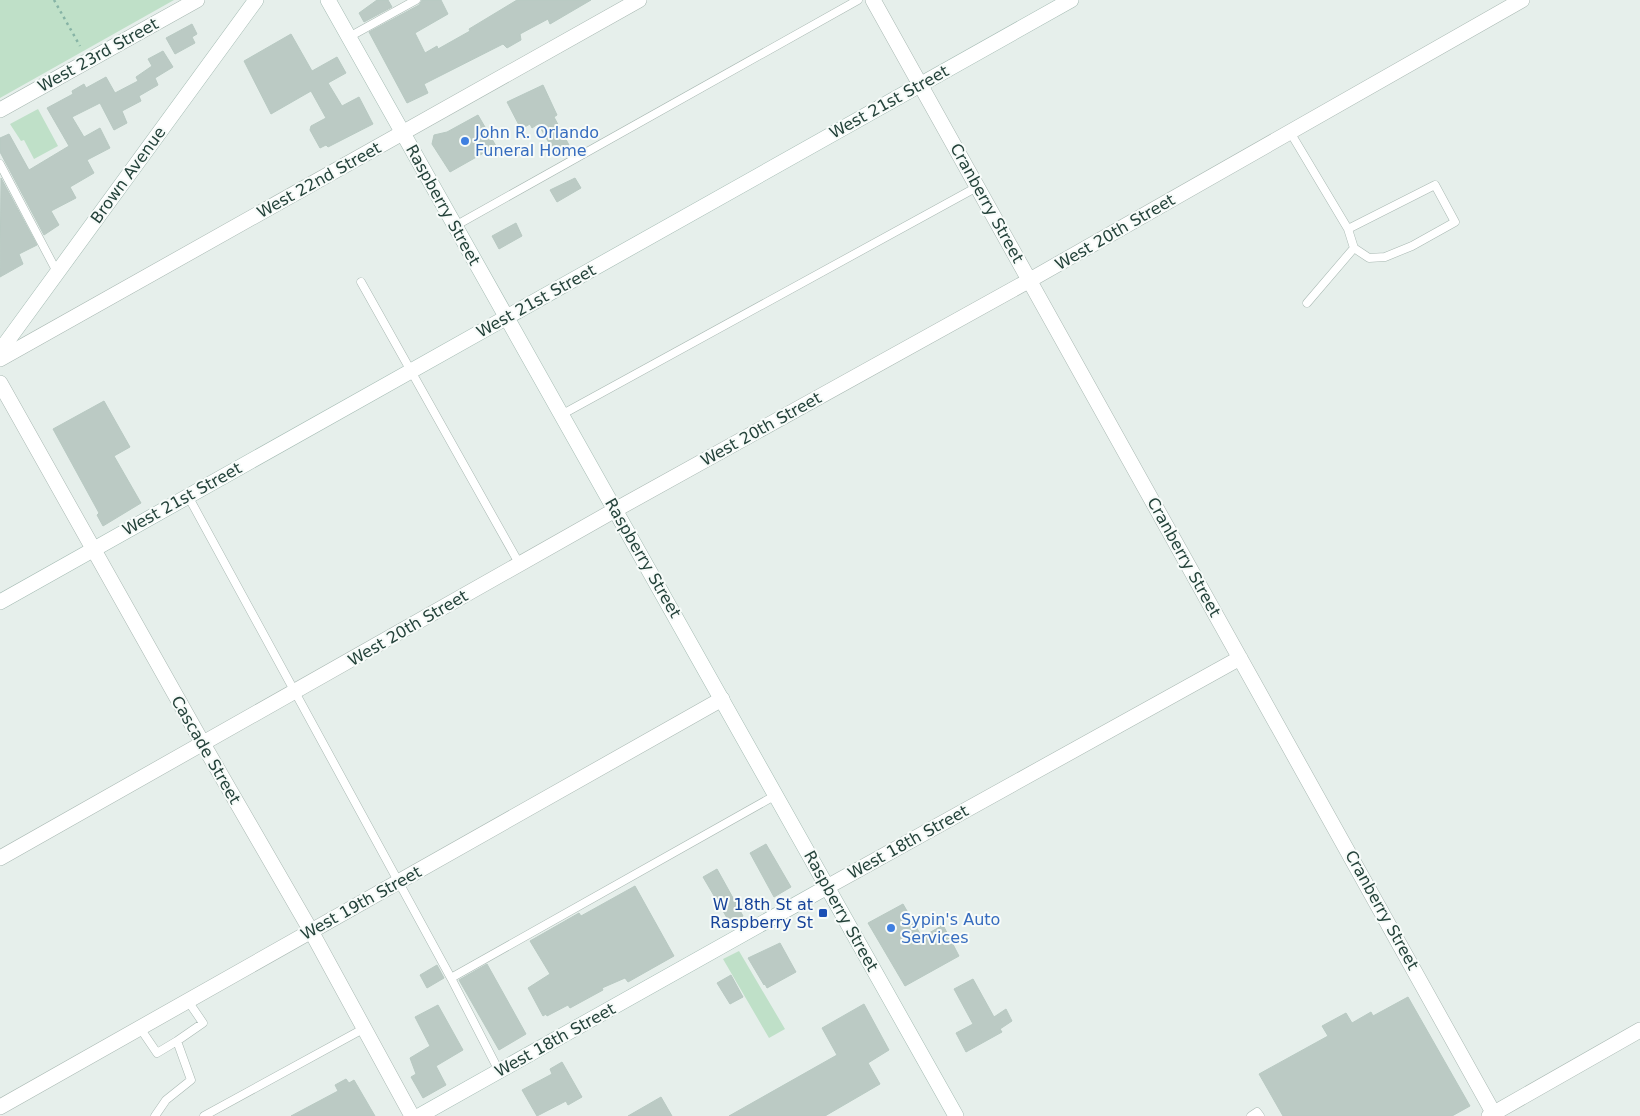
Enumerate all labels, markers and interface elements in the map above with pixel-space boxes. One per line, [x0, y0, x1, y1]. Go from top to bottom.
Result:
street label: West 23rd Street [34, 14, 162, 96]
street label: West 21st Street [826, 61, 952, 143]
street label: Brown Avenue [87, 123, 169, 227]
place label: John R. Orlando Funeral Home [474, 123, 599, 160]
marker: John R. Orlando Funeral Home [459, 135, 471, 147]
street label: West 22nd Street [254, 138, 384, 222]
street label: Cranberry Street [946, 140, 1028, 266]
street label: Raspberry Street [402, 141, 484, 269]
street label: West 20th Street [1052, 190, 1178, 274]
street label: West 21st Street [473, 260, 599, 342]
street label: West 20th Street [697, 388, 825, 470]
street label: West 21st Street [119, 458, 245, 540]
street label: Cranberry Street [1143, 494, 1225, 620]
street label: Raspberry Street [601, 495, 685, 621]
street label: West 20th Street [345, 586, 471, 670]
street label: Cascade Street [167, 693, 245, 807]
street label: West 18th Street [844, 801, 972, 883]
street label: Raspberry Street [800, 847, 882, 975]
street label: Cranberry Street [1341, 847, 1423, 973]
street label: West 19th Street [297, 862, 425, 944]
place label: W 18th St at Raspberry St [710, 895, 813, 932]
marker: W 18th St at Raspberry St [817, 907, 829, 919]
place label: Sypin's Auto Services [901, 910, 1000, 947]
marker: Sypin's Auto Services [885, 922, 897, 934]
street label: West 18th Street [491, 999, 619, 1081]

